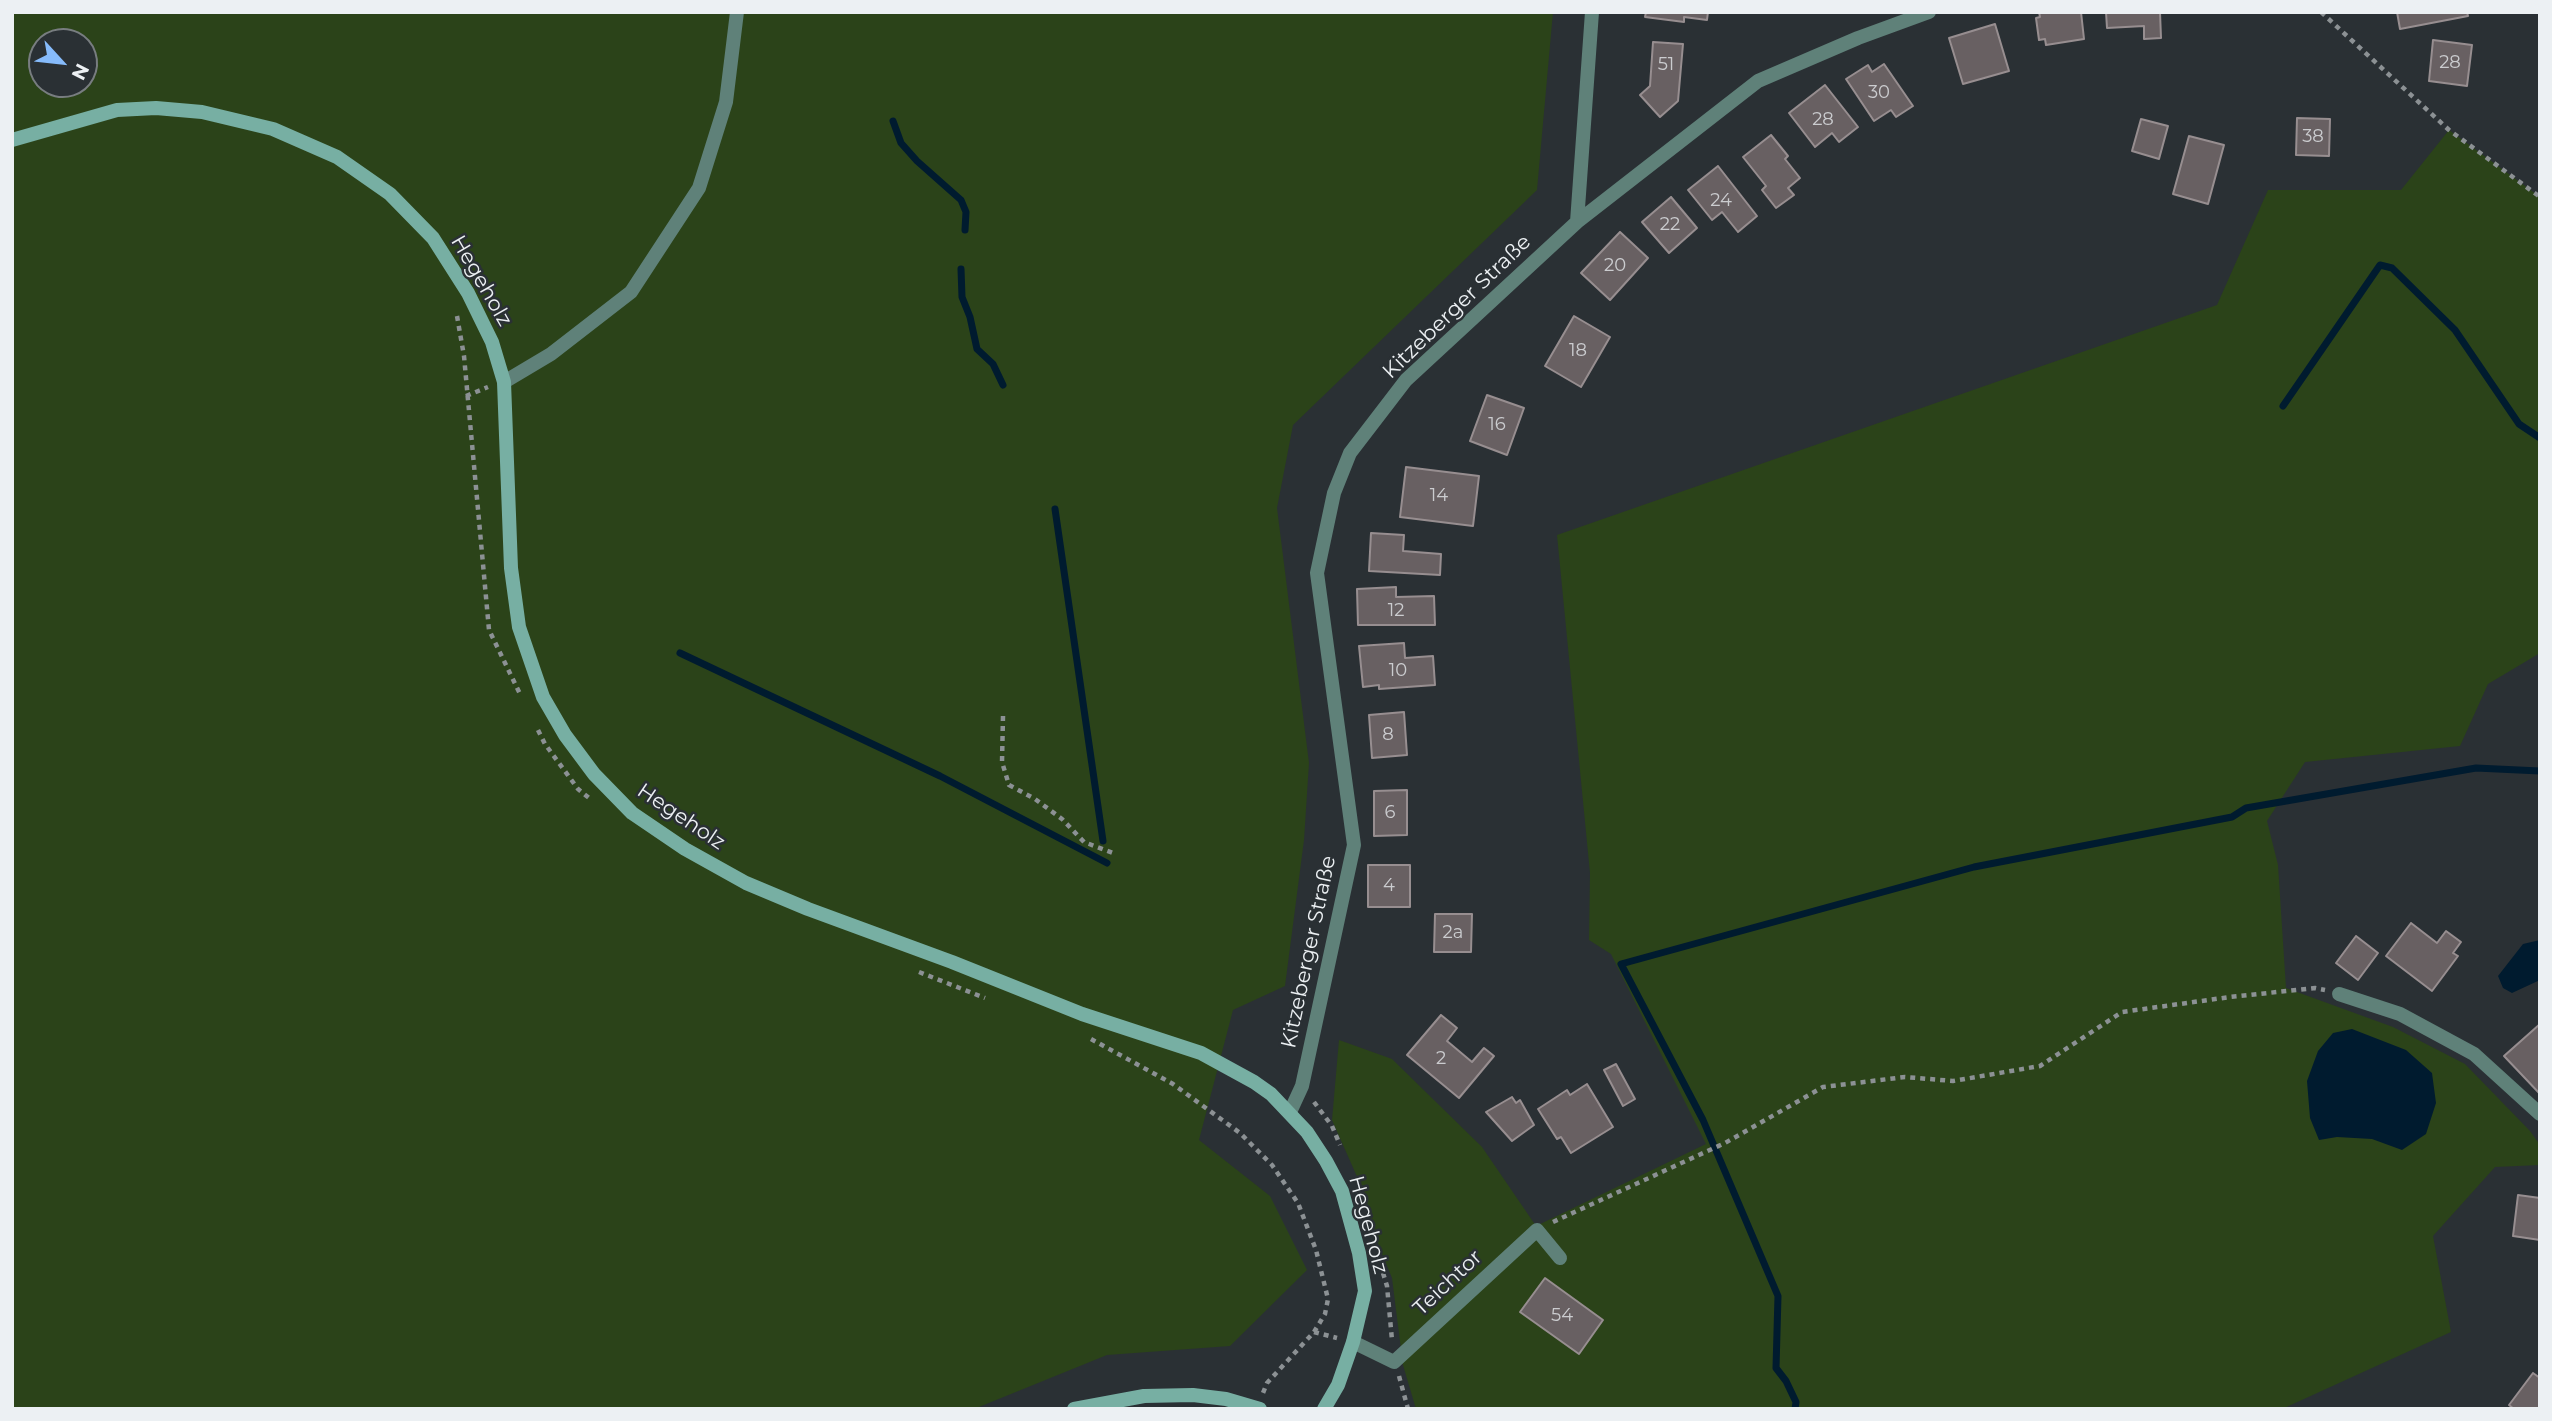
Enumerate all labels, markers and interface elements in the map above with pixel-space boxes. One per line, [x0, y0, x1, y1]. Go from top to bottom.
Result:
north arrow [28, 28, 98, 98]
house number: 28 [2439, 52, 2461, 74]
house number: 51 [1658, 54, 1674, 76]
text: N [67, 60, 94, 84]
house number: 30 [1868, 82, 1890, 104]
house number: 28 [1812, 109, 1834, 131]
house number: 38 [2302, 126, 2324, 148]
house number: 24 [1710, 190, 1732, 212]
house number: 22 [1660, 214, 1680, 236]
street label: Kitzeberger Straße [1378, 230, 1536, 384]
street label: Hegeholz [445, 231, 517, 331]
house number: 20 [1604, 255, 1626, 277]
house number: 18 [1569, 340, 1587, 362]
house number: 16 [1488, 414, 1506, 436]
house number: 14 [1430, 485, 1448, 507]
house number: 12 [1388, 600, 1404, 622]
house number: 10 [1389, 660, 1407, 682]
house number: 8 [1382, 724, 1394, 746]
street label: Hegeholz [632, 778, 730, 856]
house number: 6 [1385, 802, 1395, 824]
street label: Kitzeberger Straße [1276, 853, 1342, 1051]
house number: 4 [1383, 875, 1395, 897]
house number: 2a [1443, 922, 1463, 944]
house number: 2 [1436, 1048, 1446, 1070]
street label: Hegeholz [1343, 1173, 1393, 1277]
street label: Teichtor [1408, 1245, 1488, 1321]
house number: 54 [1551, 1305, 1573, 1327]

